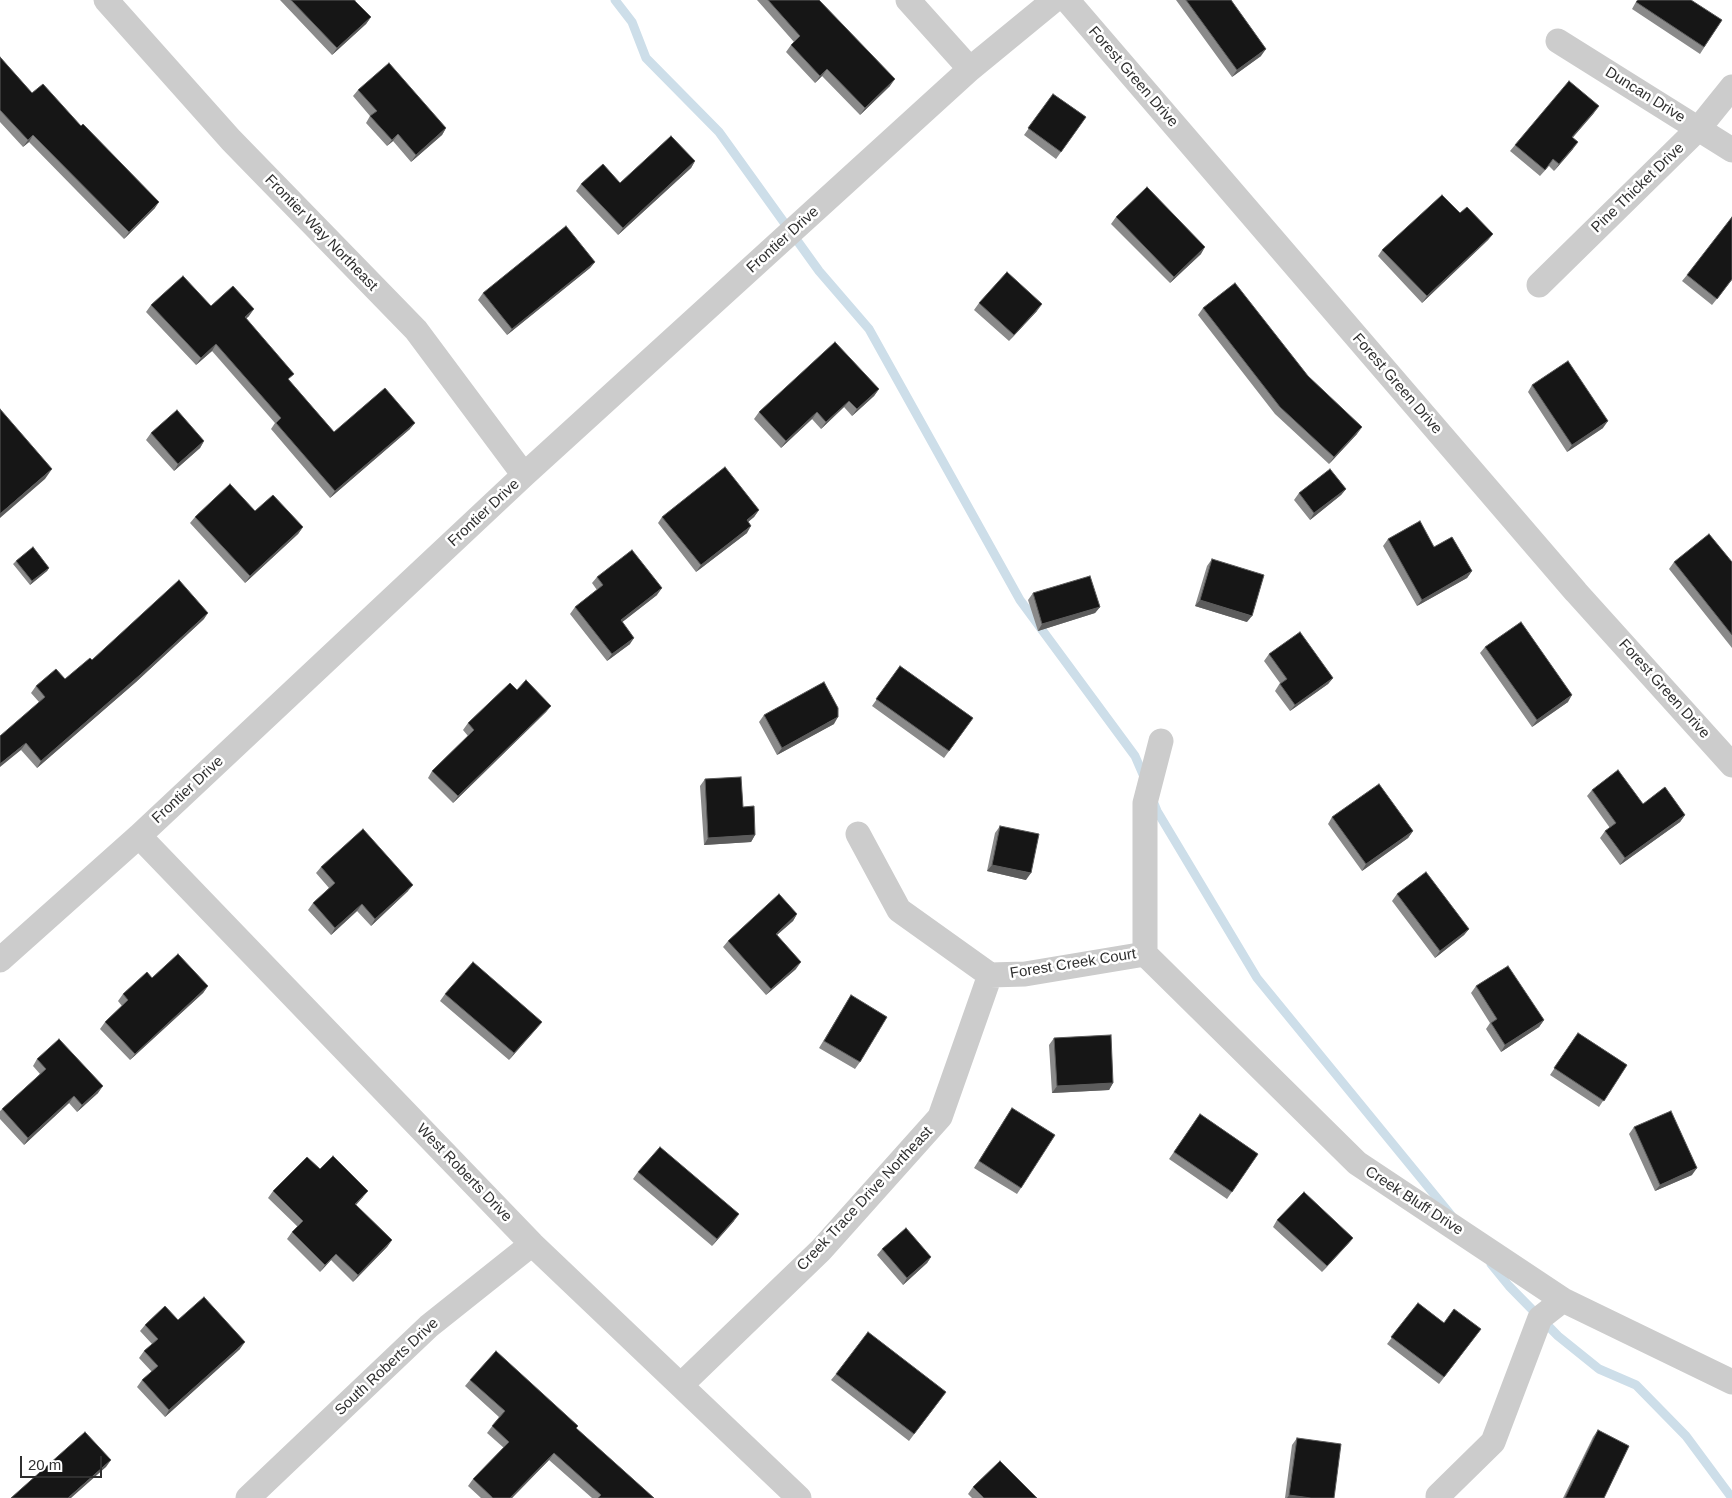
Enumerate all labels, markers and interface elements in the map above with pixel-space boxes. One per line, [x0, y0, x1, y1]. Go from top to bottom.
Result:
street label: Forest Green Drive [1084, 23, 1182, 131]
street label: Duncan Drive [1602, 63, 1688, 127]
street label: Pine Thicket Drive [1588, 139, 1688, 237]
street label: Frontier Way Northeast [261, 171, 381, 295]
street label: Frontier Drive [743, 203, 823, 277]
street label: Forest Green Drive [1348, 330, 1446, 438]
street label: Frontier Drive [445, 475, 523, 551]
street label: Forest Green Drive [1615, 636, 1713, 742]
street label: Frontier Drive [149, 752, 227, 828]
street label: Forest Creek Court [1009, 945, 1137, 983]
street label: West Roberts Drive [412, 1120, 516, 1226]
street label: Creek Trace Drive Northeast [794, 1123, 936, 1275]
street label: Creek Bluff Drive [1362, 1163, 1466, 1239]
street label: South Roberts Drive [331, 1314, 443, 1420]
scale bar [22, 1446, 105, 1478]
text: 20 m [28, 1456, 61, 1473]

